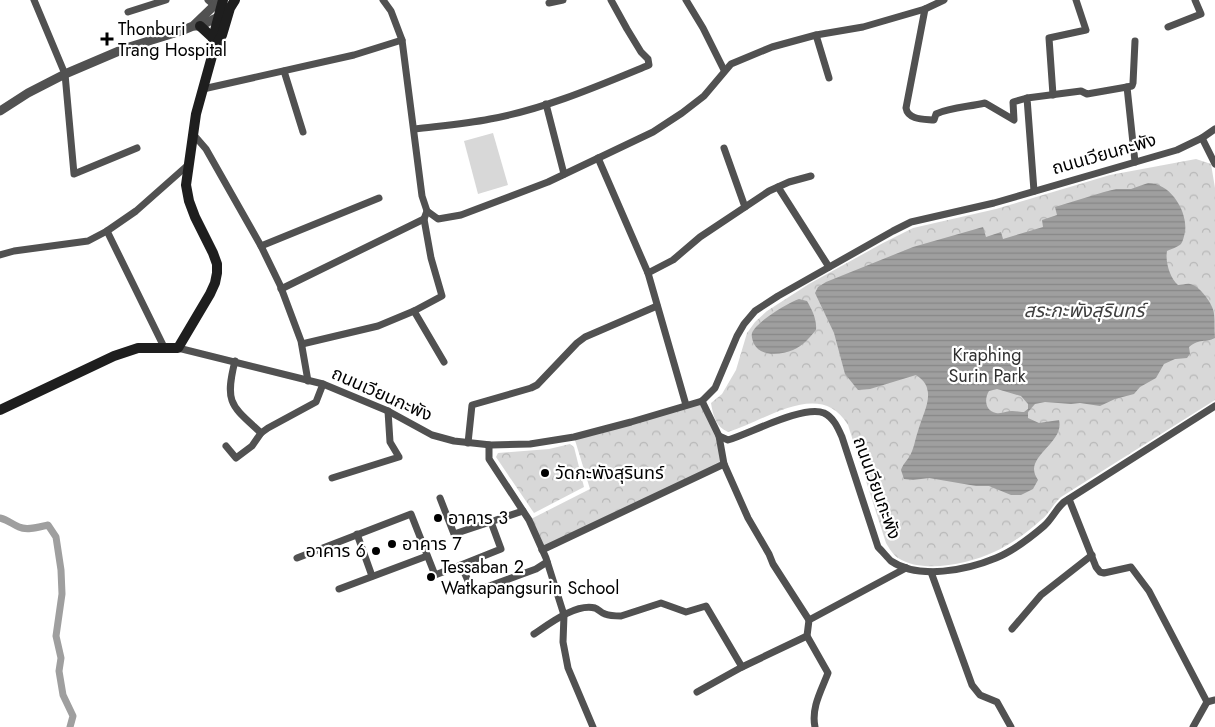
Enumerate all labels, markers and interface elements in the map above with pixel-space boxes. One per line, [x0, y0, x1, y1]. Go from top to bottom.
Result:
place label: Thonburi Trang Hospital [118, 16, 227, 63]
marker: Thonburi Trang Hospital [100, 32, 114, 46]
street label: ถนนเวียนกะพัง [1049, 127, 1159, 181]
water label: สระกะพังสุรินทร์ [1024, 297, 1149, 324]
park label: Kraphing Surin Park [948, 342, 1026, 389]
street label: ถนนเวียนกะพัง [328, 360, 436, 428]
street label: ถนนเวียนกะพัง [846, 433, 908, 543]
place label: วัดกะพังสุรินทร์ [555, 460, 665, 486]
marker: วัดกะพังสุรินทร์ [539, 467, 551, 479]
place label: อาคาร 3 [448, 505, 508, 531]
marker: อาคาร 3 [432, 512, 444, 524]
place label: อาคาร 7 [402, 531, 462, 557]
place label: อาคาร 6 [305, 538, 366, 564]
marker: อาคาร 7 [386, 538, 398, 550]
marker: อาคาร 6 [370, 545, 382, 557]
place label: Tessaban 2 Watkapangsurin School [441, 554, 619, 601]
marker: Tessaban 2 Watkapangsurin School [425, 571, 437, 583]

